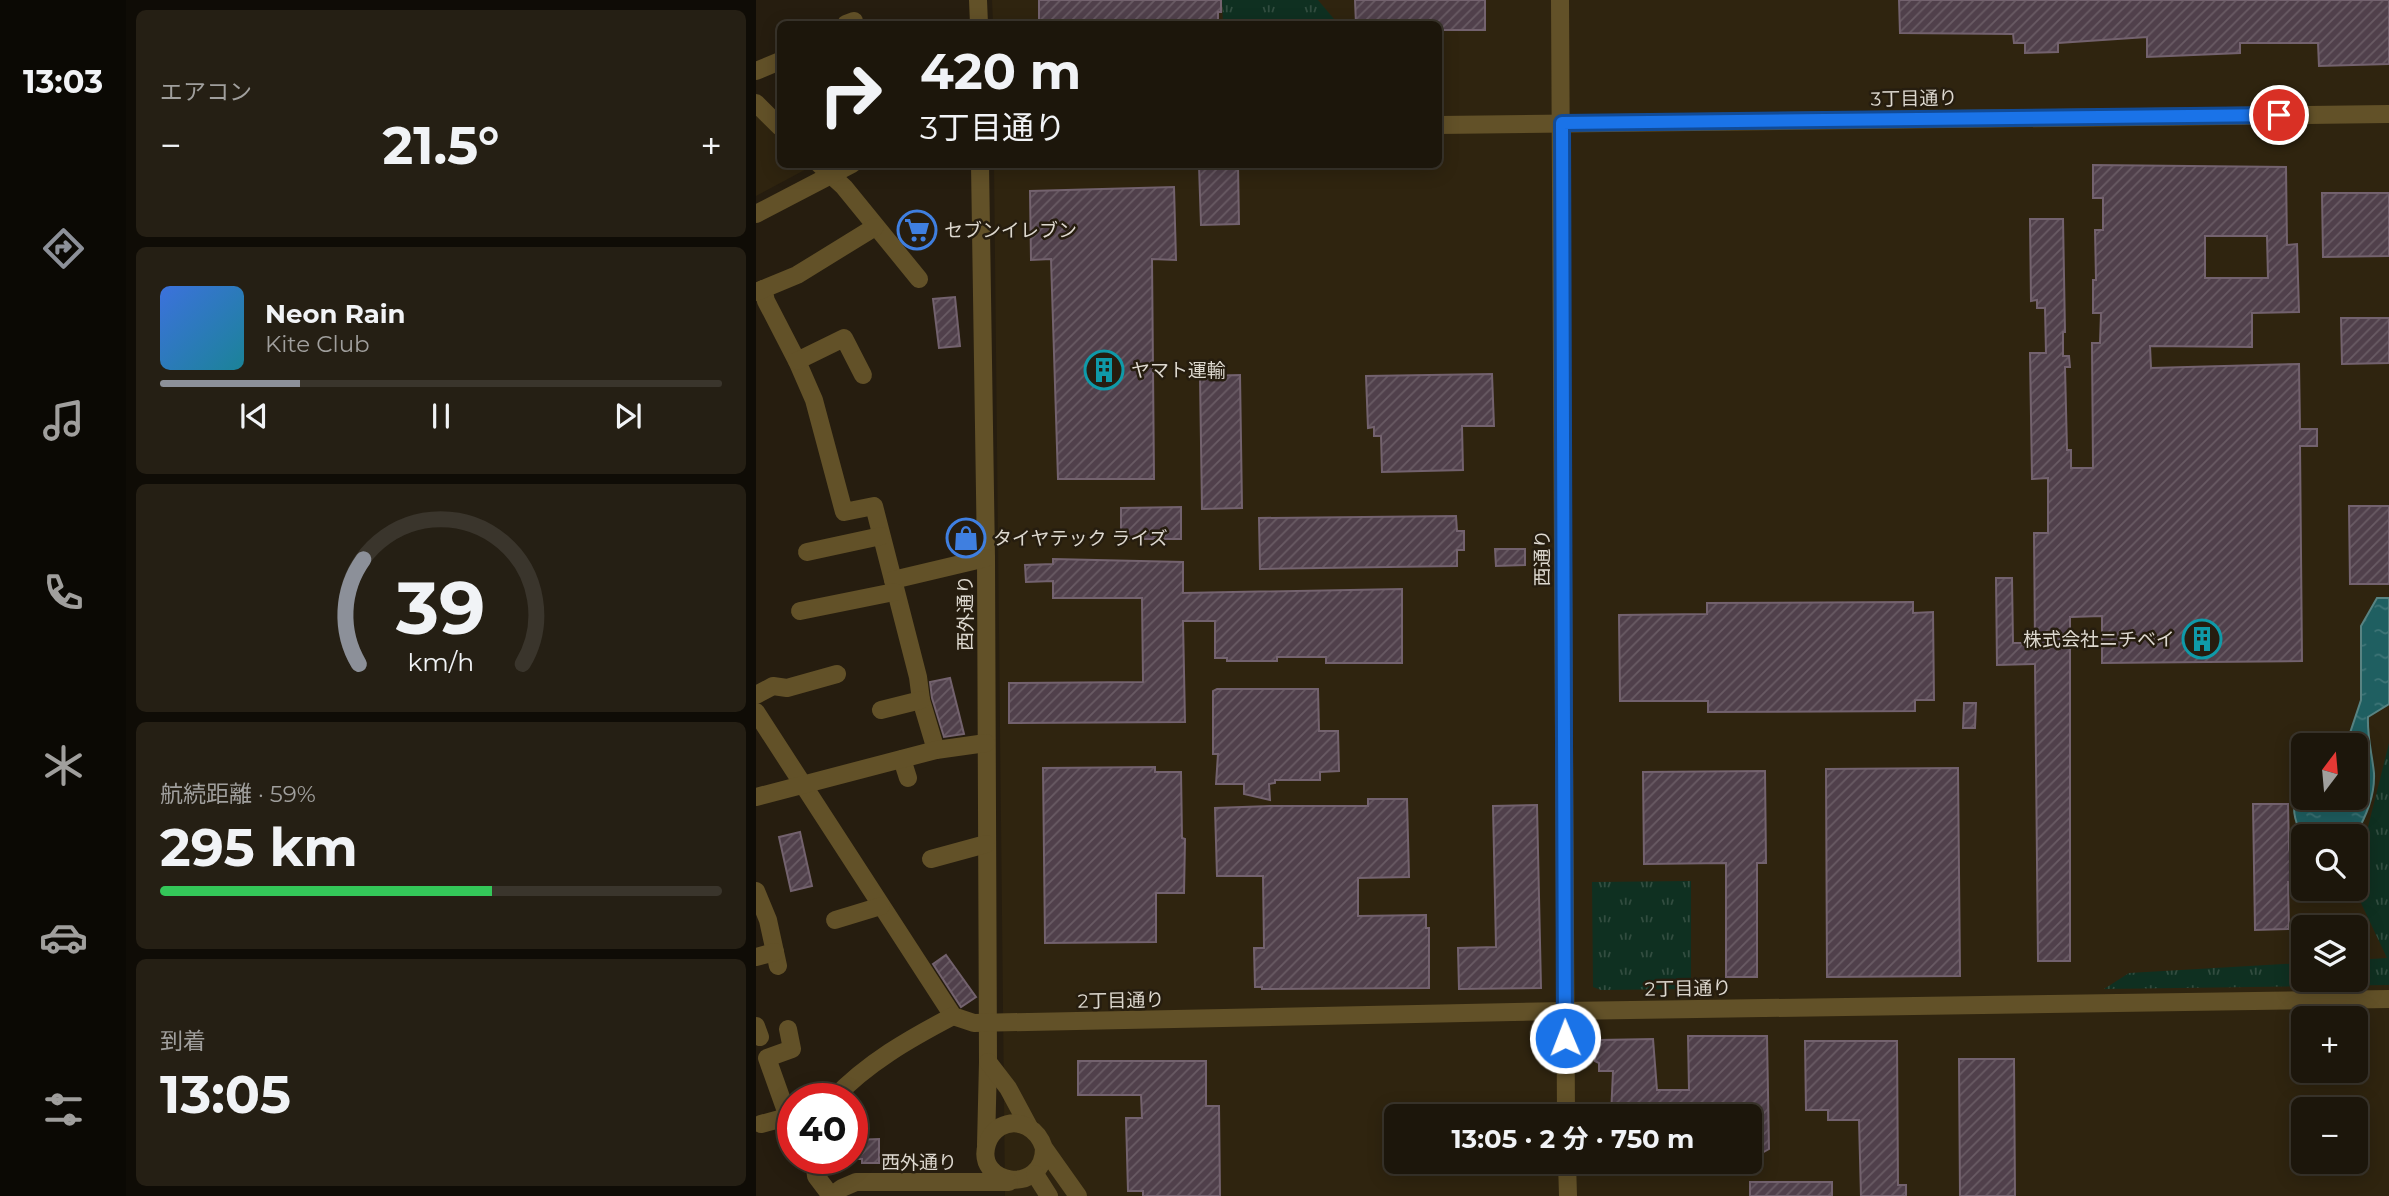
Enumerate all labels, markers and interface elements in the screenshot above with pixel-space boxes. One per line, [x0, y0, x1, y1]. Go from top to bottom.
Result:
text: 420 m [920, 42, 1081, 101]
icon: right [805, 49, 896, 140]
text: 13:03 [23, 62, 103, 101]
text: エアコン [160, 78, 252, 106]
pin [2249, 85, 2309, 145]
street label: 3丁目通り [1870, 86, 1958, 111]
icon: arrive [2260, 96, 2298, 134]
text: 3丁目通り [920, 108, 1066, 147]
text: 21.5° [382, 114, 500, 177]
text: − [160, 122, 182, 169]
text: + [700, 122, 722, 169]
supermarket icon: セブンイレブン [896, 209, 938, 251]
place label: セブンイレブン [944, 219, 1077, 242]
icon: directions [39, 224, 88, 273]
text: Neon Rain [265, 298, 406, 330]
text: Kite Club [265, 330, 370, 358]
building icon: ヤマト運輸 [1083, 349, 1125, 391]
place label: ヤマト運輸 [1131, 359, 1226, 382]
icon: music [39, 396, 88, 445]
icon: previous [235, 397, 273, 435]
icon: pause [422, 397, 460, 435]
icon: next [609, 397, 647, 435]
shop icon: タイヤテック ライズ [945, 517, 987, 559]
place label: タイヤテック ライズ [993, 527, 1168, 550]
street label: 西通り [1531, 529, 1554, 587]
text: 39 [395, 564, 486, 652]
icon: phone [39, 568, 88, 617]
street label: 西外通り [954, 575, 977, 651]
building icon: 株式会社ニチベイ [2181, 618, 2223, 660]
place label: 株式会社ニチベイ [2023, 628, 2175, 651]
text: km/h [408, 647, 474, 677]
north arrow [2291, 733, 2368, 810]
map controls [2291, 733, 2368, 1174]
icon: climate [39, 741, 88, 790]
text: 航続距離 · 59% [160, 780, 316, 808]
text: 295 km [160, 816, 358, 879]
button: search [2291, 824, 2368, 901]
icon: car [39, 913, 88, 962]
button: layers [2291, 915, 2368, 992]
street label: 2丁目通り [1644, 976, 1732, 1001]
street label: 2丁目通り [1077, 988, 1165, 1013]
position arrow [1528, 1001, 1602, 1075]
button: + [2291, 1006, 2368, 1083]
text: 到着 [160, 1027, 206, 1055]
text: 13:05 [160, 1063, 291, 1126]
speed limit sign: 40 [777, 1083, 868, 1174]
icon: filters [39, 1085, 88, 1134]
button: − [2291, 1097, 2368, 1174]
text: 13:05 · 2 分 · 750 m [1452, 1123, 1694, 1155]
street label: 西外通り [881, 1151, 957, 1174]

